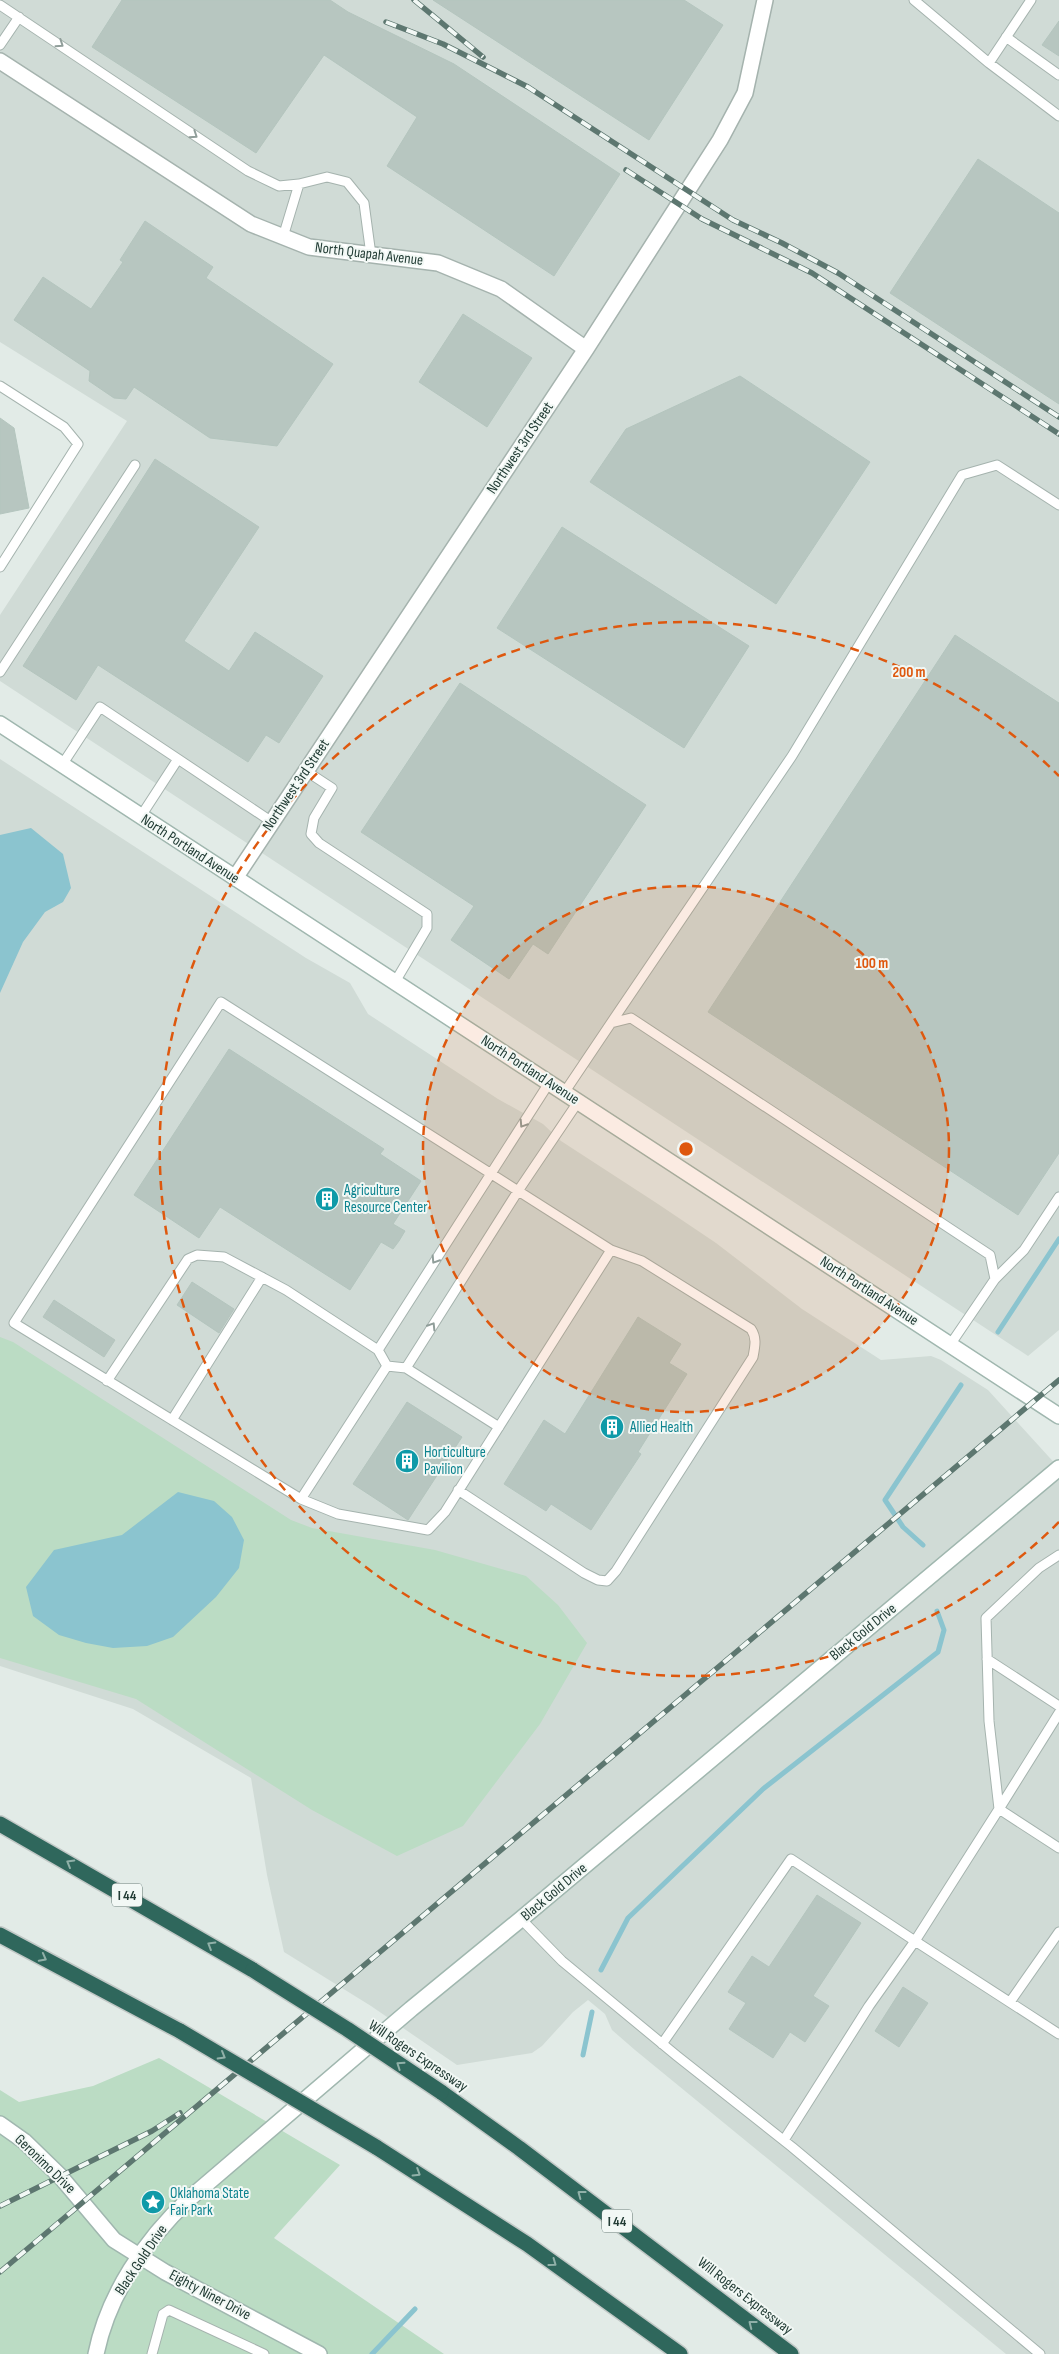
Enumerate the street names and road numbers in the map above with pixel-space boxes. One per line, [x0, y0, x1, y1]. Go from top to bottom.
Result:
street label: North Quapah Avenue [314, 238, 424, 270]
street label: Northwest 3rd Street [482, 398, 558, 498]
street label: Northwest 3rd Street [258, 735, 334, 835]
street label: North Portland Avenue [137, 810, 243, 888]
street label: North Portland Avenue [477, 1031, 583, 1109]
street label: North Portland Avenue [816, 1252, 922, 1330]
street label: Black Gold Drive [826, 1599, 900, 1665]
street label: Black Gold Drive [517, 1859, 591, 1925]
road number: I 44 [112, 1884, 142, 1906]
street label: Will Rogers Expressway [365, 2016, 471, 2096]
street label: Geronimo Drive [11, 2130, 79, 2198]
road number: I 44 [602, 2210, 632, 2232]
street label: Black Gold Drive [111, 2221, 171, 2299]
street label: Will Rogers Expressway [694, 2253, 797, 2339]
street label: Eighty Niner Drive [166, 2265, 254, 2325]

